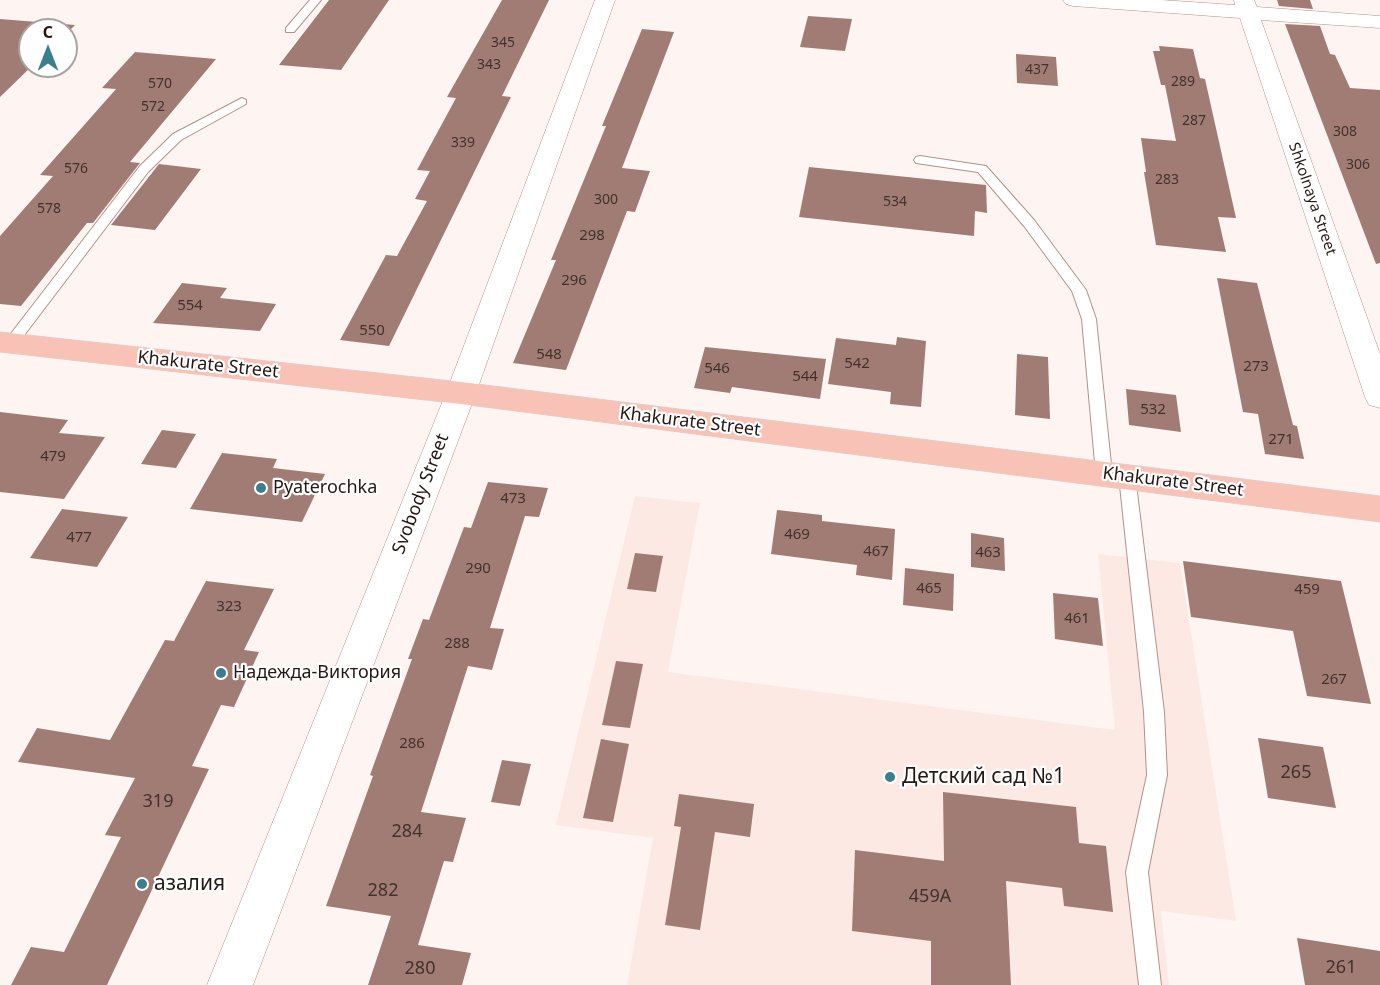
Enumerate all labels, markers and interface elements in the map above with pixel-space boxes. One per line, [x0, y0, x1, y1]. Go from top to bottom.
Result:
north arrow [18, 18, 78, 78]
text: С [43, 21, 53, 43]
house number: 345 [491, 35, 515, 51]
house number: 343 [477, 57, 501, 73]
house number: 437 [1025, 62, 1049, 78]
house number: 289 [1171, 74, 1195, 90]
house number: 570 [148, 76, 172, 92]
house number: 572 [141, 99, 165, 115]
house number: 287 [1182, 113, 1206, 129]
house number: 308 [1333, 124, 1357, 140]
house number: 339 [451, 135, 475, 151]
street label: Shkolnaya Street [1284, 140, 1340, 258]
house number: 306 [1346, 157, 1370, 173]
house number: 576 [64, 161, 88, 177]
house number: 283 [1155, 172, 1179, 188]
house number: 300 [594, 192, 618, 208]
house number: 534 [883, 194, 907, 210]
house number: 578 [37, 201, 61, 217]
house number: 298 [579, 227, 605, 245]
house number: 296 [561, 272, 587, 290]
house number: 554 [177, 297, 203, 315]
house number: 550 [359, 322, 385, 340]
house number: 548 [536, 346, 562, 364]
street label: Khakurate Street [136, 347, 280, 383]
house number: 542 [844, 355, 870, 373]
house number: 273 [1243, 358, 1269, 376]
house number: 546 [704, 360, 730, 378]
house number: 544 [792, 368, 818, 386]
house number: 532 [1140, 401, 1166, 419]
street label: Khakurate Street [618, 403, 762, 441]
street label: Svobody Street [388, 431, 454, 557]
house number: 271 [1268, 431, 1294, 449]
house number: 479 [40, 448, 66, 466]
street label: Khakurate Street [1101, 463, 1245, 501]
place label: Pyaterochka [273, 477, 377, 499]
marker: Pyaterochka [254, 481, 268, 495]
house number: 473 [500, 490, 526, 508]
house number: 469 [784, 526, 810, 544]
house number: 477 [66, 529, 92, 547]
house number: 467 [863, 543, 889, 561]
house number: 463 [975, 544, 1001, 562]
house number: 290 [465, 560, 491, 578]
house number: 465 [916, 580, 942, 598]
house number: 459 [1294, 581, 1320, 599]
house number: 323 [216, 598, 242, 616]
house number: 461 [1064, 610, 1090, 628]
house number: 288 [444, 635, 470, 653]
place label: Надежда-Виктория [233, 662, 401, 684]
marker: Надежда-Виктория [214, 666, 228, 680]
house number: 267 [1321, 671, 1347, 689]
house number: 286 [399, 735, 425, 753]
house number: 265 [1281, 762, 1311, 784]
place label: Детский сад №1 [902, 764, 1065, 790]
marker: Детский сад №1 [883, 770, 897, 784]
house number: 319 [143, 791, 173, 813]
house number: 284 [392, 821, 422, 843]
place label: азалия [154, 871, 225, 897]
marker: азалия [135, 877, 149, 891]
house number: 282 [368, 880, 398, 902]
house number: 459А [909, 886, 951, 908]
house number: 261 [1326, 957, 1356, 979]
house number: 280 [405, 958, 435, 980]

